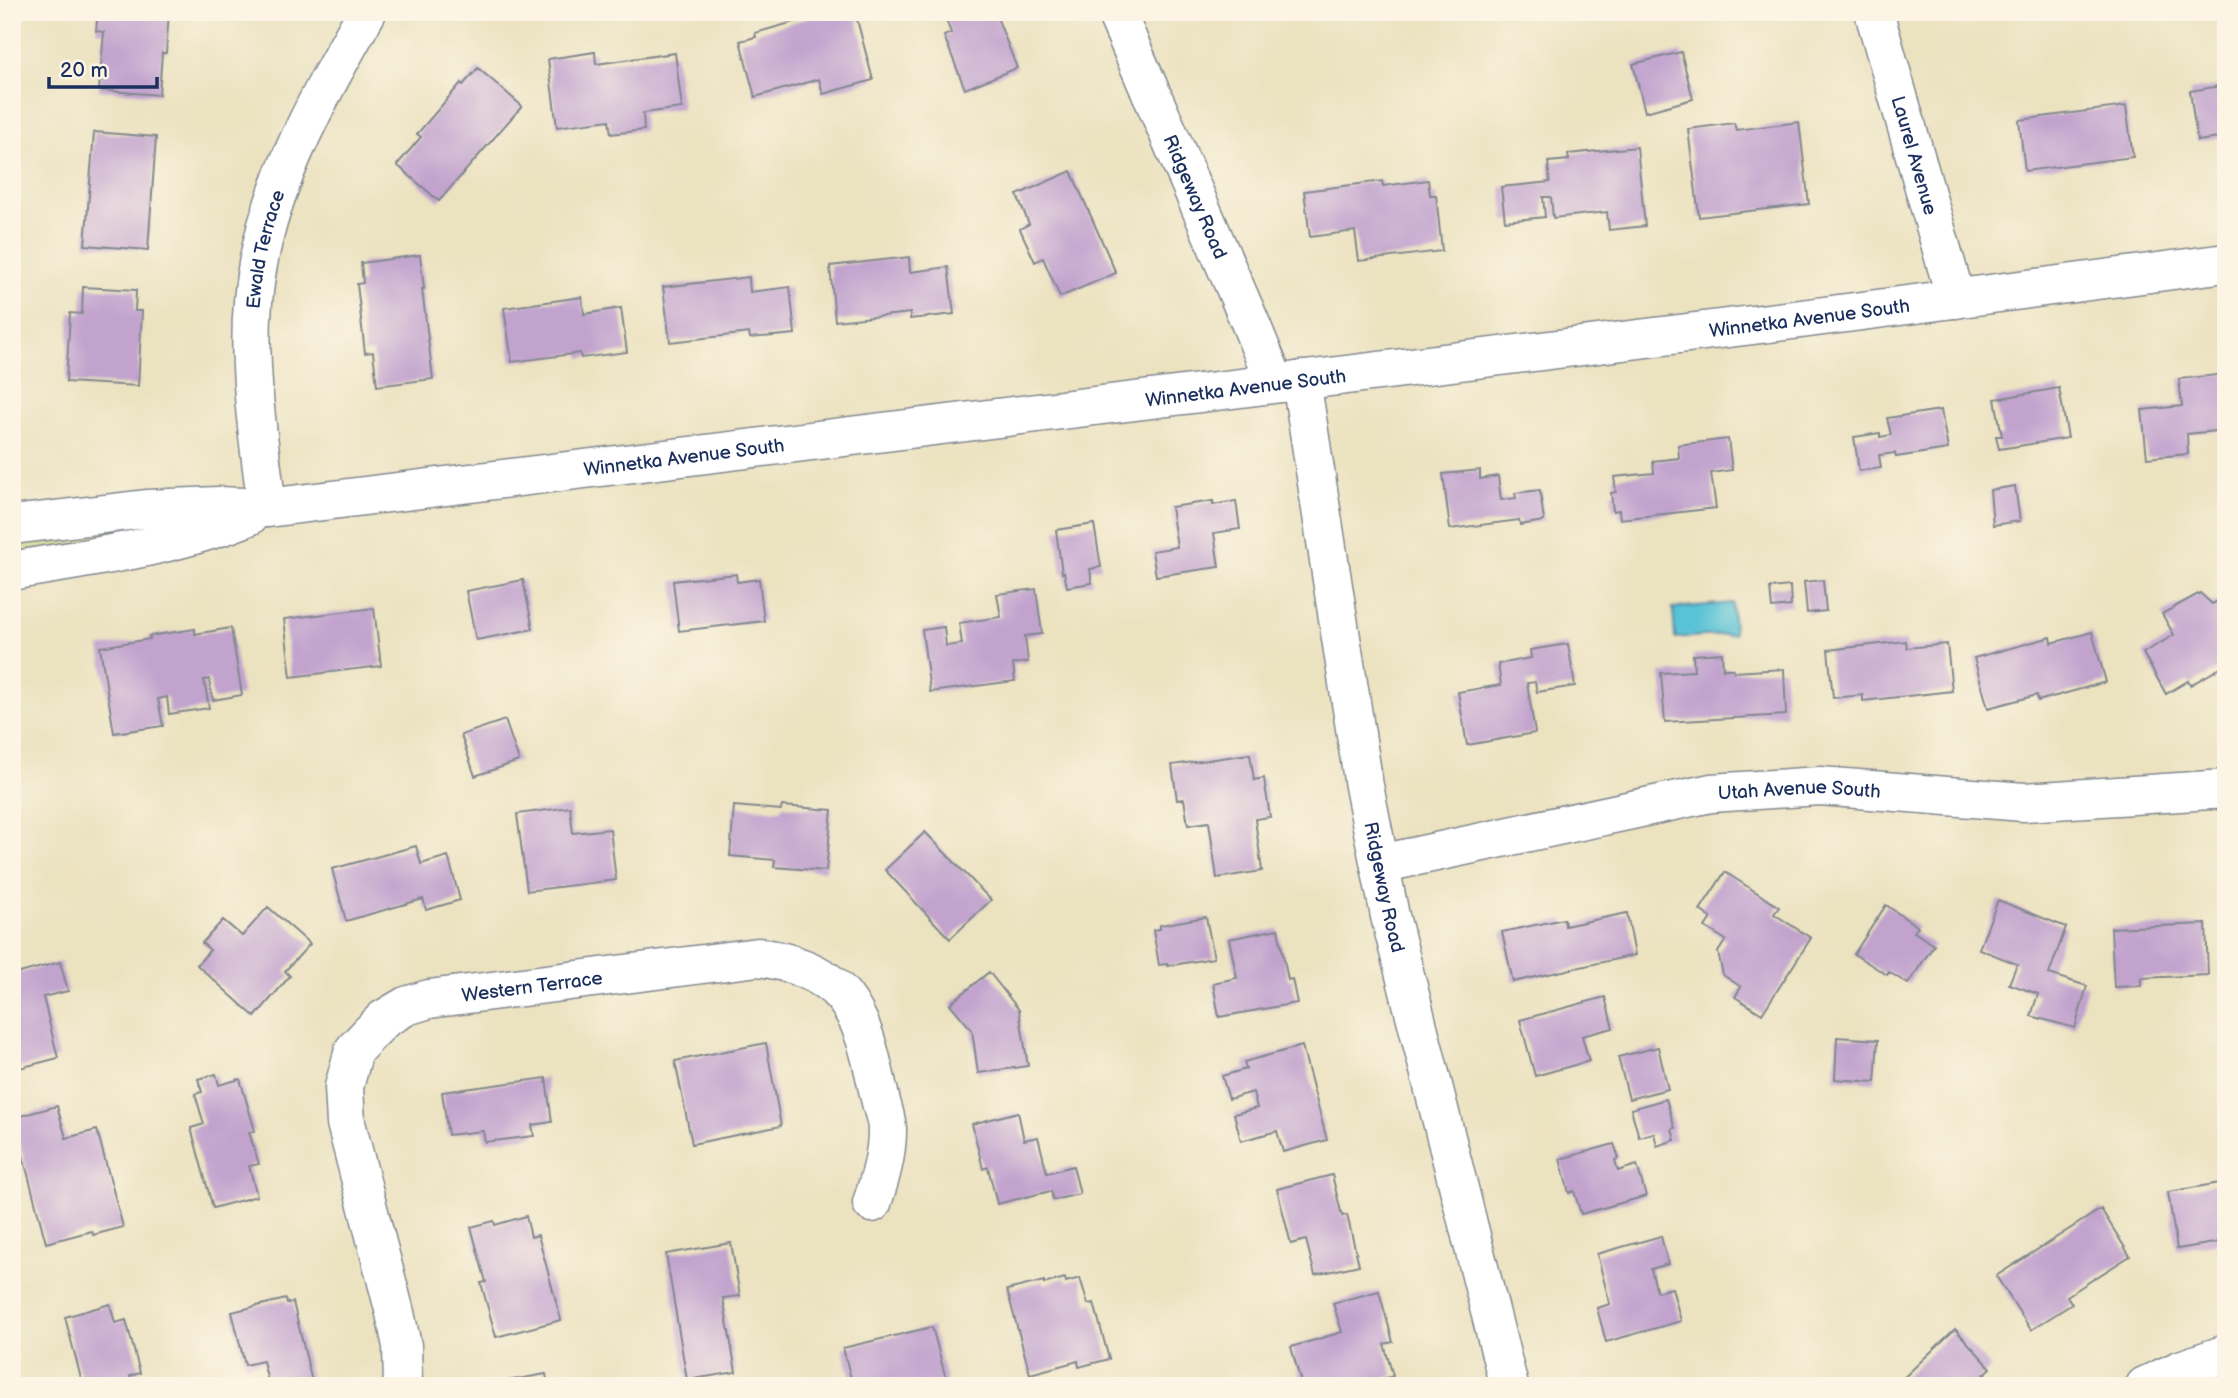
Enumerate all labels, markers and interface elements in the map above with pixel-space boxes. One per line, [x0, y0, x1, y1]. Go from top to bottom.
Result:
scale bar [49, 46, 158, 90]
text: 20 m [60, 58, 108, 83]
street label: Laurel Avenue [1886, 94, 1941, 218]
street label: Ridgeway Road [1157, 131, 1231, 263]
street label: Ewald Terrace [242, 187, 290, 310]
street label: Winnetka Avenue South [1708, 295, 1911, 343]
street label: Winnetka Avenue South [1144, 365, 1347, 413]
street label: Winnetka Avenue South [582, 434, 786, 482]
street label: Utah Avenue South [1717, 776, 1881, 806]
street label: Ridgeway Road [1358, 820, 1409, 955]
street label: Western Terrace [460, 967, 604, 1008]

